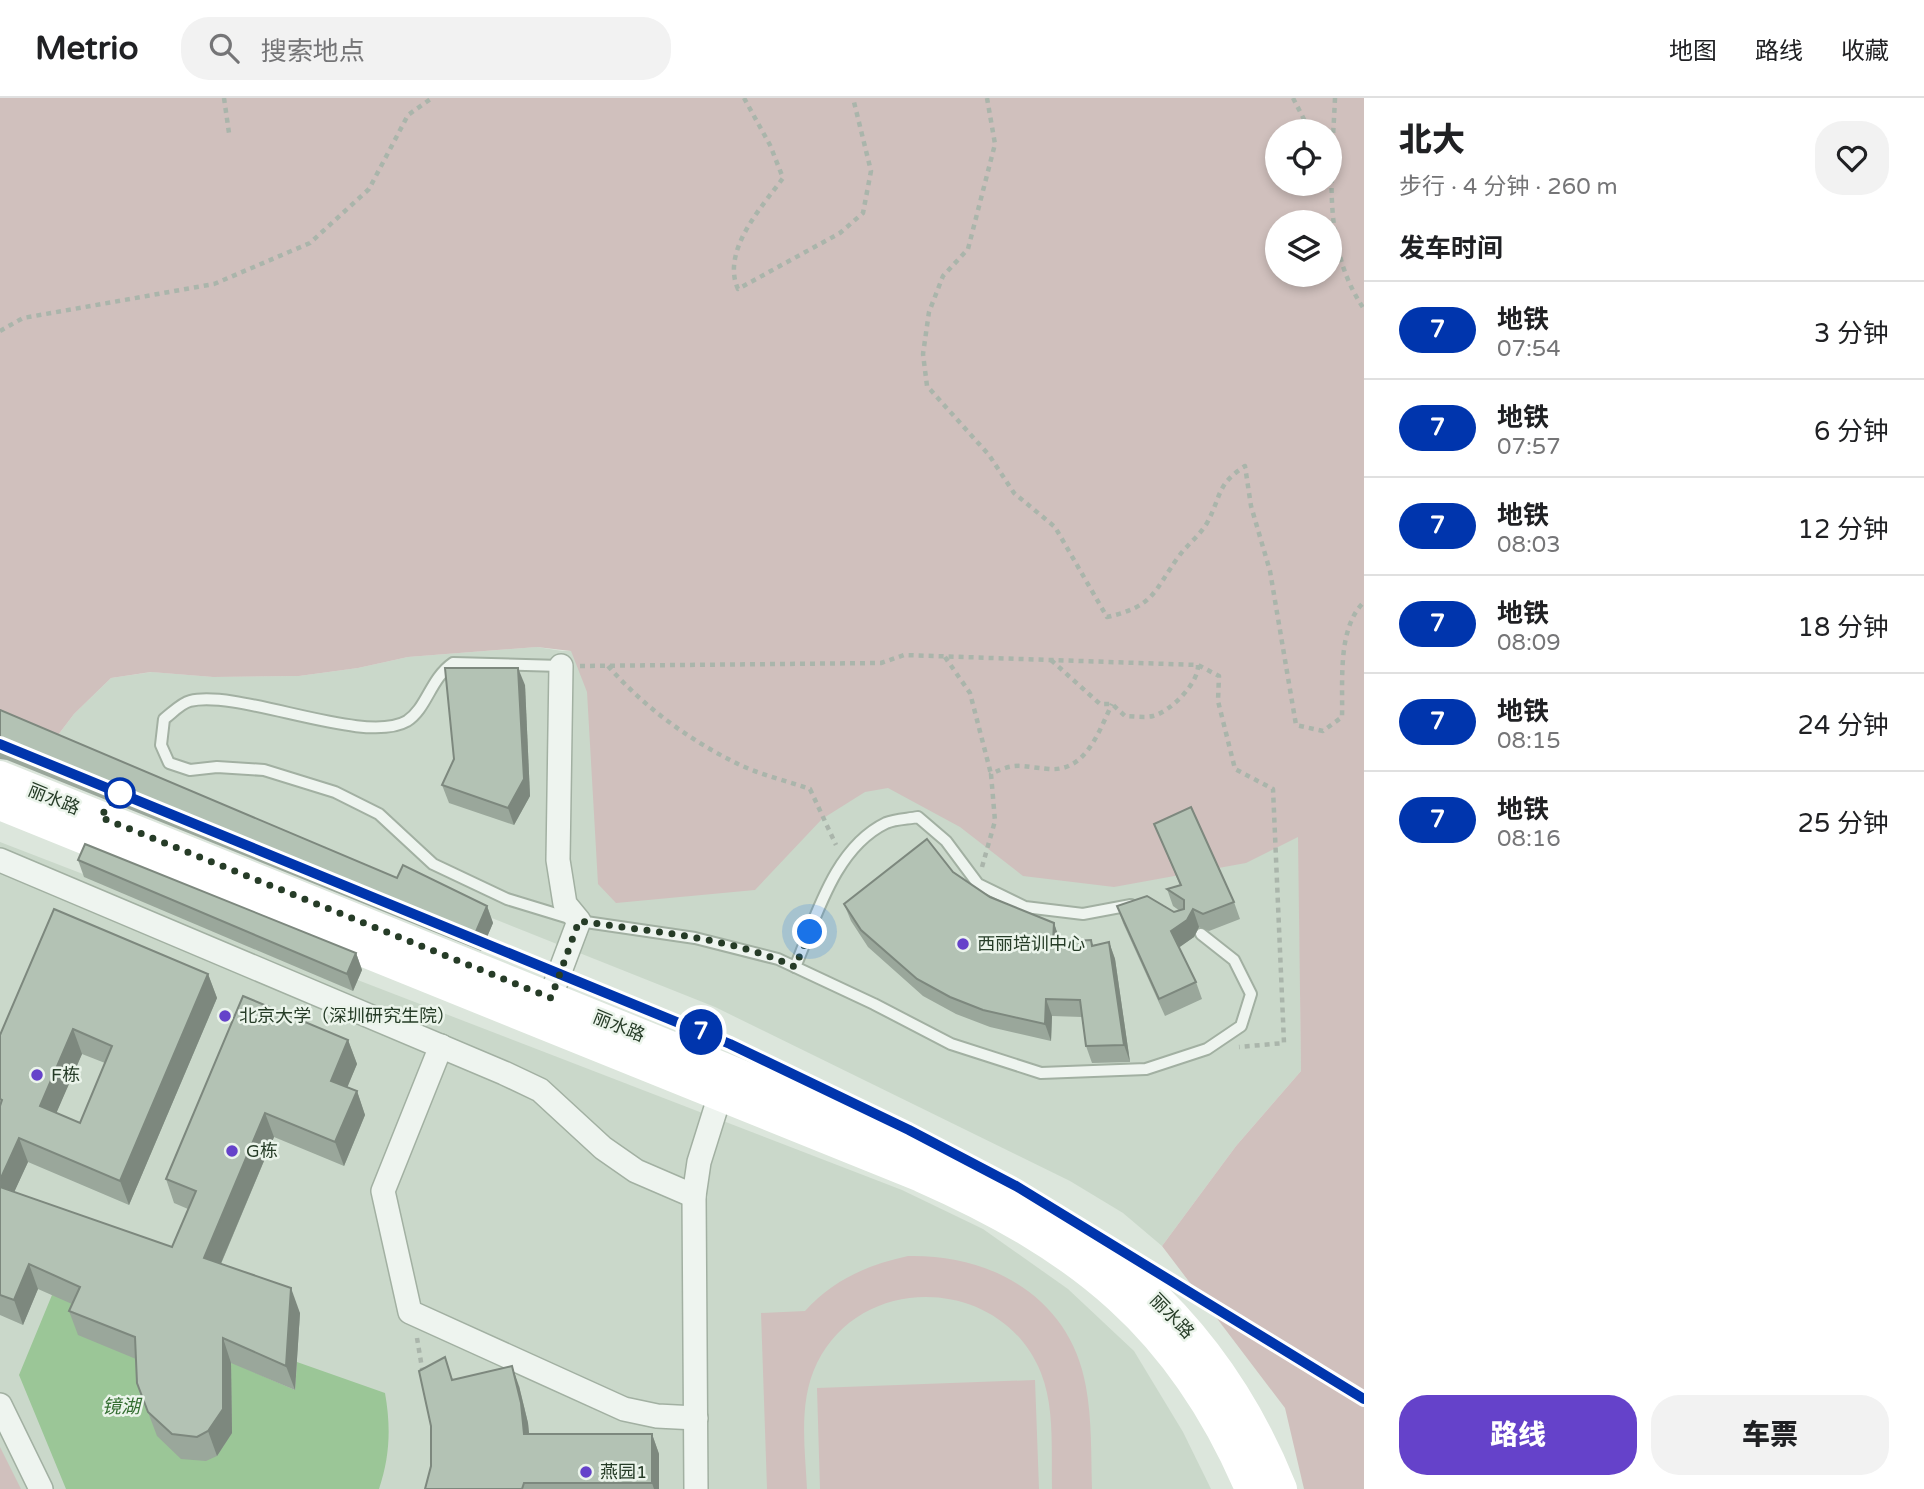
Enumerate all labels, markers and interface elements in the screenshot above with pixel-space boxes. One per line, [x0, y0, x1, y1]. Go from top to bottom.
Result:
search box [181, 17, 671, 80]
text: Metrio [35, 29, 139, 68]
icon: search [205, 29, 243, 67]
text: 搜索地点 [261, 36, 365, 67]
text: 地图 [1669, 37, 1717, 66]
text: 路线 [1755, 37, 1803, 66]
text: 收藏 [1841, 37, 1889, 66]
map controls [1265, 119, 1342, 287]
button: locate [1265, 119, 1342, 196]
text: 北大 [1399, 121, 1465, 160]
button: heart [1815, 121, 1889, 195]
text: 步行 · 4 分钟 · 260 m [1399, 173, 1618, 201]
button: layers [1265, 210, 1342, 287]
text: 发车时间 [1399, 233, 1503, 264]
text: 地铁 [1497, 304, 1549, 335]
text: 7 [1430, 315, 1445, 344]
text: 3 分钟 [1814, 318, 1889, 349]
text: 07:54 [1497, 335, 1561, 363]
text: 地铁 [1497, 402, 1549, 433]
text: 7 [1430, 413, 1445, 442]
text: 6 分钟 [1814, 416, 1889, 447]
text: 07:57 [1497, 433, 1561, 461]
text: 地铁 [1497, 500, 1549, 531]
text: 7 [1430, 511, 1445, 540]
text: 12 分钟 [1798, 514, 1889, 545]
text: 08:03 [1497, 531, 1561, 559]
text: 地铁 [1497, 598, 1549, 629]
text: 7 [1430, 609, 1445, 638]
text: 18 分钟 [1798, 612, 1889, 643]
text: 08:09 [1497, 629, 1561, 657]
text: 地铁 [1497, 696, 1549, 727]
text: 7 [1430, 707, 1445, 736]
text: 24 分钟 [1798, 710, 1889, 741]
text: 08:15 [1497, 727, 1561, 755]
unlabelled marker [105, 778, 135, 808]
street label: 丽水路 [25, 779, 83, 819]
text: 地铁 [1497, 794, 1549, 825]
text: 7 [1430, 805, 1445, 834]
text: 25 分钟 [1798, 808, 1889, 839]
text: 08:16 [1497, 825, 1561, 853]
your location [792, 914, 827, 949]
place label: 西丽培训中心 [977, 933, 1085, 955]
marker: 西丽培训中心 [955, 936, 971, 952]
place label: 北京大学（深圳研究生院） [239, 1005, 455, 1027]
street label: 丽水路 [590, 1006, 648, 1046]
marker: 北京大学（深圳研究生院） [217, 1008, 233, 1024]
line badge: 7 [678, 1009, 724, 1055]
text: 7 [693, 1017, 709, 1046]
place label: F栋 [51, 1064, 80, 1086]
marker: F栋 [29, 1067, 45, 1083]
place label: G栋 [246, 1140, 278, 1162]
marker: G栋 [224, 1143, 240, 1159]
street label: 丽水路 [1145, 1289, 1199, 1343]
button: 路线 [1399, 1395, 1637, 1475]
button: 车票 [1651, 1395, 1889, 1475]
water label: 镜湖 [102, 1396, 143, 1418]
place label: 燕园1 [600, 1461, 647, 1483]
marker: 燕园1 [578, 1464, 594, 1480]

